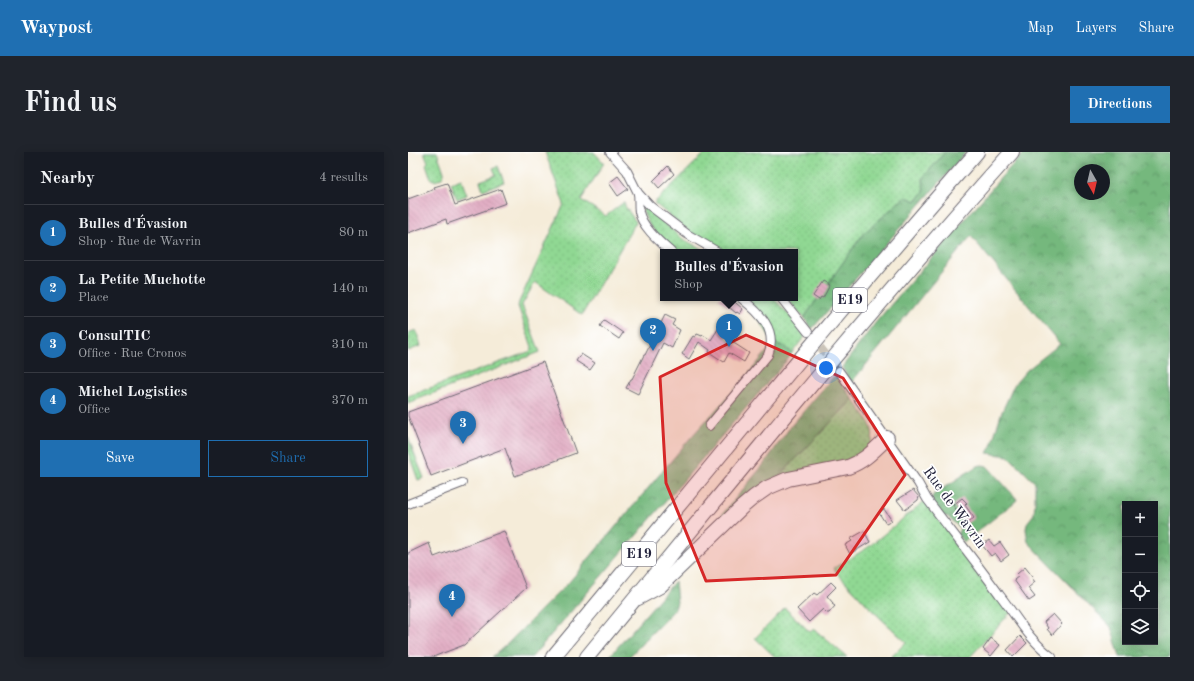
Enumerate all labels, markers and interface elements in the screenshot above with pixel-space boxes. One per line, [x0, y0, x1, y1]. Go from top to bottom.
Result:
text: Waypost [20, 19, 93, 38]
text: Map [1028, 21, 1054, 35]
text: Layers [1076, 21, 1117, 35]
text: Share [1139, 21, 1174, 35]
button: Directions [1070, 86, 1170, 123]
text: Find us [24, 90, 117, 118]
north arrow [1074, 164, 1110, 200]
text: Nearby [40, 170, 95, 187]
text: 4 results [319, 171, 368, 184]
text: Bulles d'Évasion [78, 217, 188, 232]
text: 1 [49, 226, 57, 239]
text: 80 m [339, 226, 368, 239]
text: Shop · Rue de Wavrin [78, 235, 201, 248]
popup [660, 249, 798, 301]
text: Bulles d'Évasion [674, 260, 784, 275]
text: La Petite Muchotte [78, 273, 206, 288]
text: Shop [674, 278, 703, 291]
text: 2 [49, 282, 57, 295]
text: 140 m [331, 282, 368, 295]
road number: E19 [833, 288, 867, 312]
text: Place [78, 291, 108, 304]
pin: 1 [716, 314, 742, 347]
pin: 2 [640, 318, 666, 351]
text: ConsulTIC [78, 329, 150, 344]
text: 3 [49, 338, 57, 351]
text: 310 m [331, 338, 368, 351]
text: Office · Rue Cronos [78, 347, 186, 360]
your location [816, 358, 836, 378]
text: Michel Logistics [78, 385, 187, 400]
text: 4 [49, 394, 57, 407]
text: 370 m [331, 394, 368, 407]
text: Office [78, 403, 110, 416]
pin: 3 [450, 411, 476, 444]
button: Save [40, 440, 200, 477]
button: Share [208, 440, 368, 477]
street label: Rue de Wavrin [919, 464, 989, 552]
map controls [1122, 501, 1158, 645]
button: + [1122, 501, 1158, 537]
button: − [1122, 537, 1158, 573]
road number: E19 [622, 542, 656, 566]
button: locate [1122, 573, 1158, 609]
pin: 4 [439, 584, 465, 617]
button: layers [1122, 609, 1158, 645]

